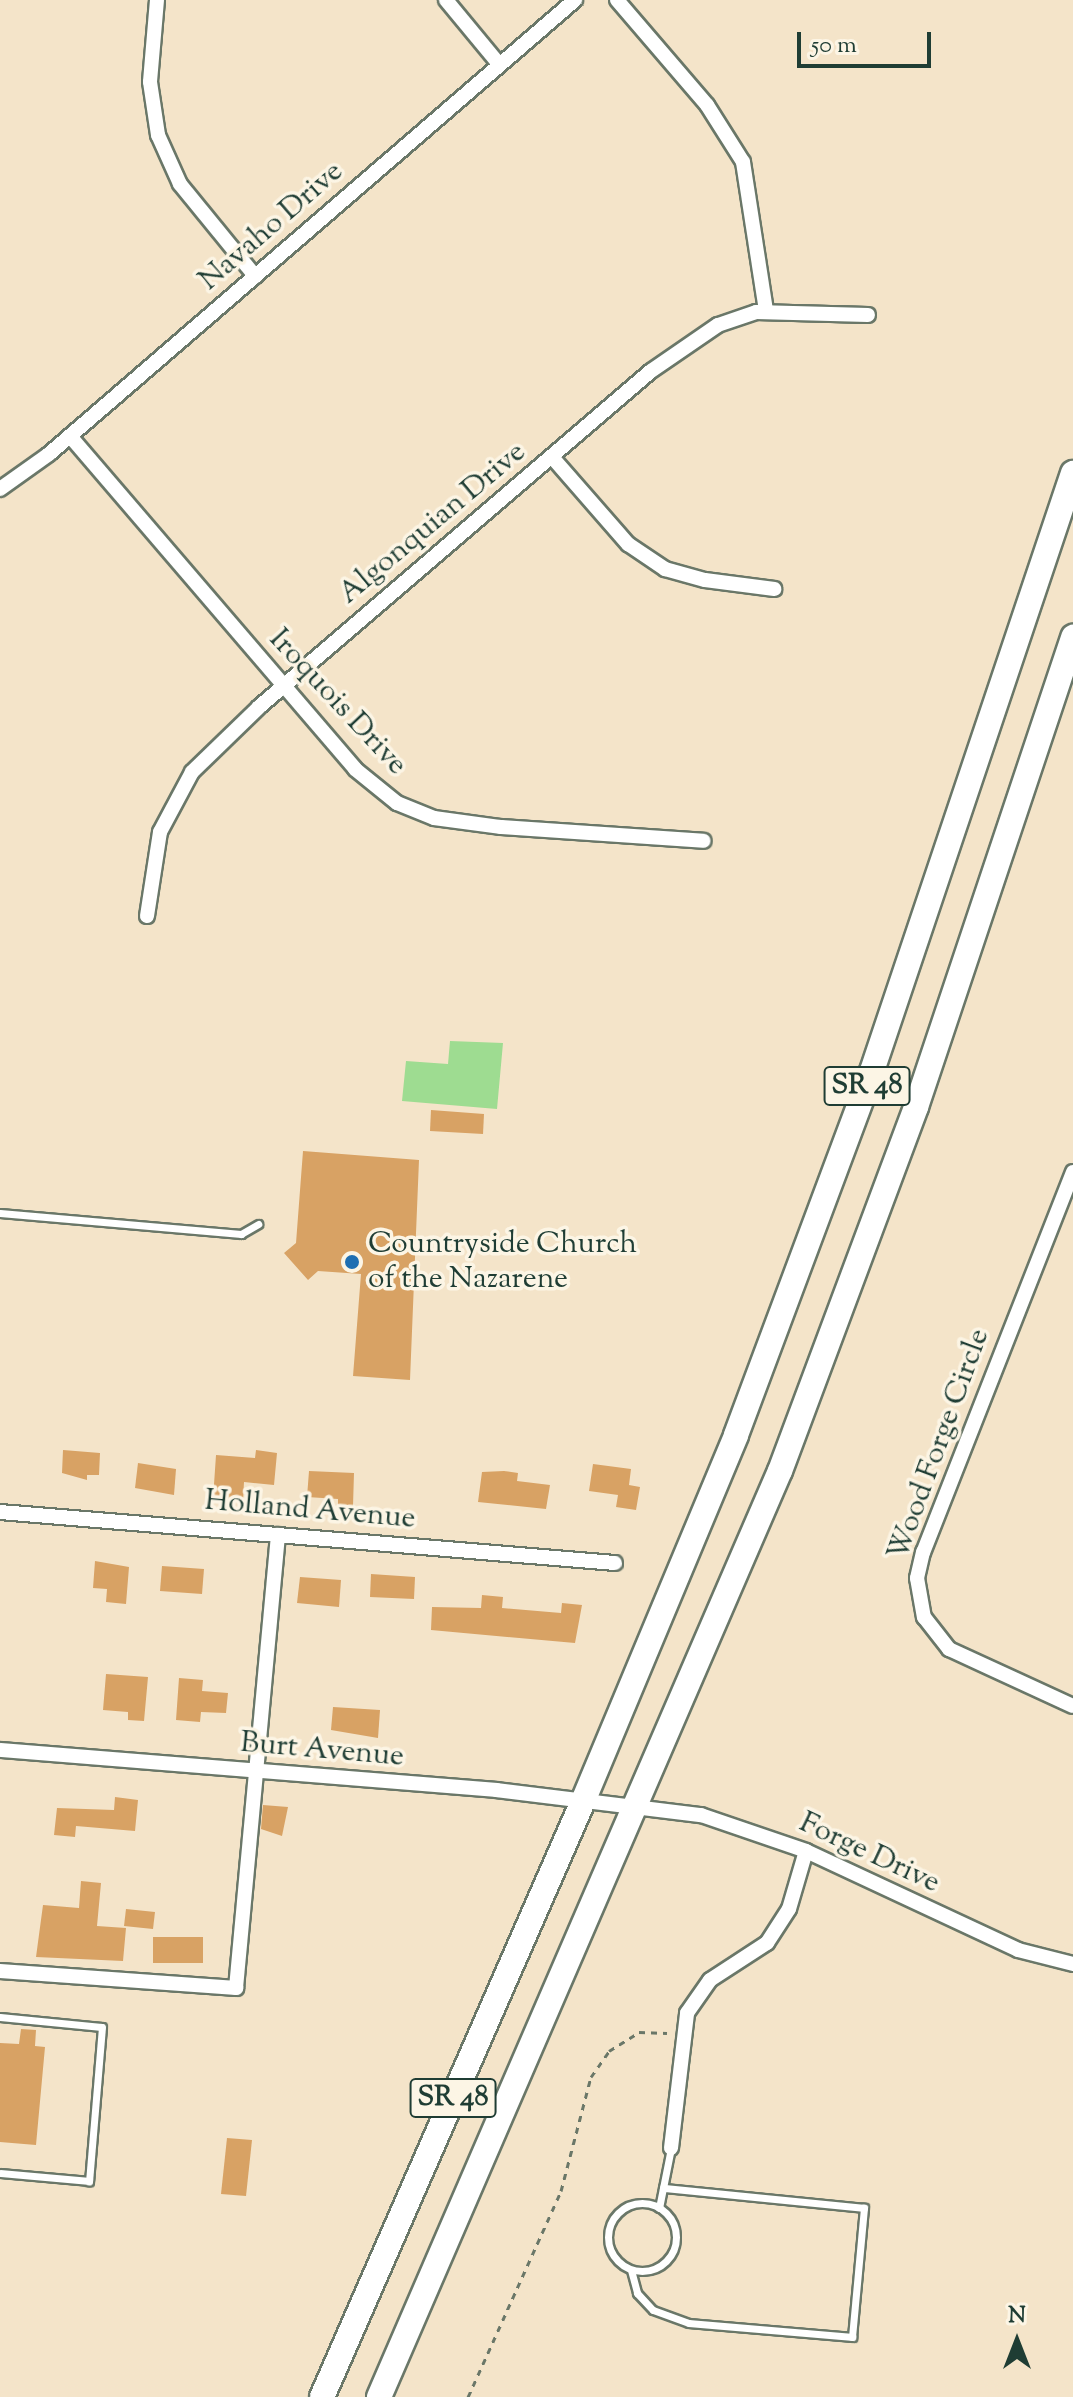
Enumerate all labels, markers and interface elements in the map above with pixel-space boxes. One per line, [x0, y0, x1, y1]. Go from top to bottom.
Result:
scale bar [801, 16, 935, 66]
text: 50 m [811, 29, 857, 63]
street label: Navaho Drive [193, 155, 351, 299]
street label: Algonquian Drive [332, 435, 534, 613]
street label: Iroquois Drive [260, 623, 414, 783]
road number: SR 48 [823, 1062, 911, 1110]
place label: Countryside Church of the Nazarene [368, 1227, 637, 1298]
marker: Countryside Church of the Nazarene [343, 1253, 361, 1271]
street label: Wood Forge Circle [881, 1324, 999, 1566]
street label: Holland Avenue [203, 1484, 417, 1538]
street label: Burt Avenue [239, 1726, 405, 1776]
street label: Forge Drive [793, 1806, 945, 1902]
road number: SR 48 [409, 2074, 497, 2122]
north arrow [977, 2301, 1057, 2381]
text: N [1008, 2301, 1026, 2333]

